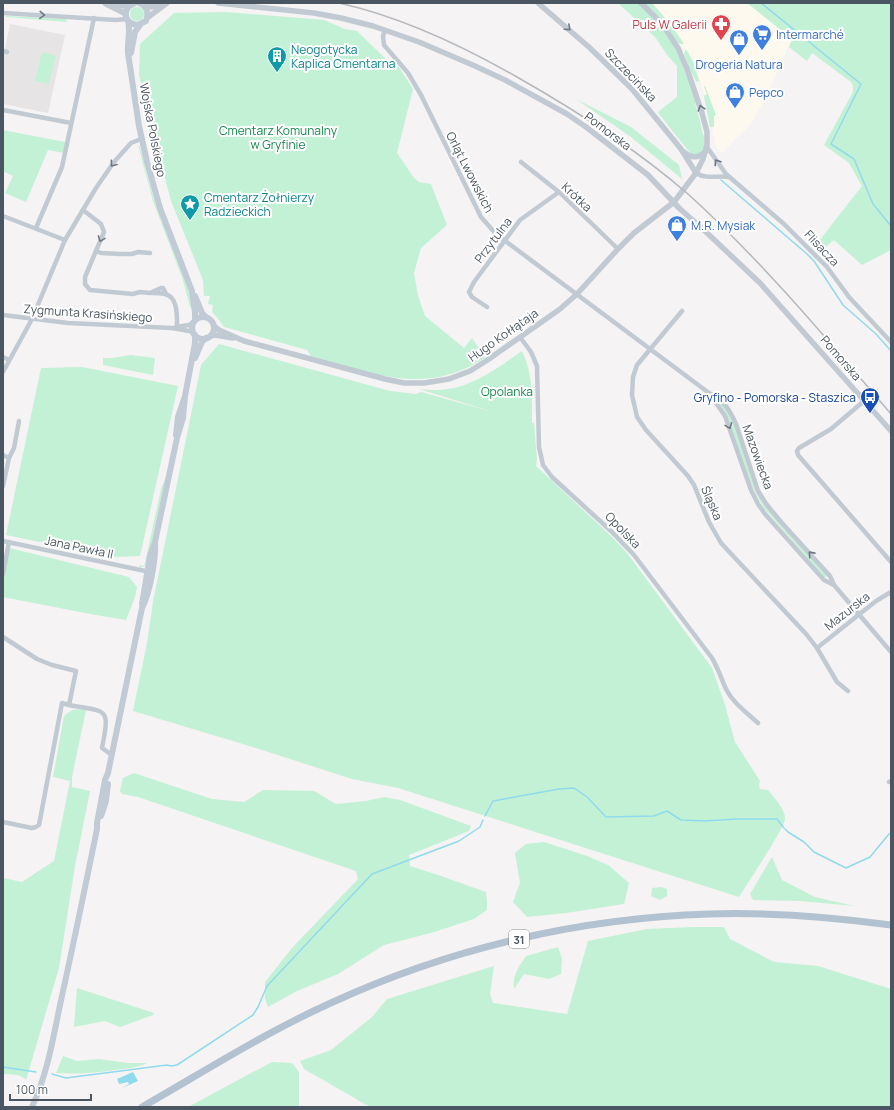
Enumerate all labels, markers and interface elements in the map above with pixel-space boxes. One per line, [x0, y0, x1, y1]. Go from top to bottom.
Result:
one-way arrow [39, 11, 45, 20]
pharmacy icon: Puls W Galerii [710, 13, 732, 41]
place label: Puls W Galerii [633, 16, 707, 33]
one-way arrow [563, 23, 570, 30]
supermarket icon: Intermarché [751, 23, 773, 51]
place label: Intermarché [776, 26, 844, 43]
shop icon: Drogeria Natura [728, 28, 750, 56]
place label: Neogotycka Kaplica Cmentarna [291, 41, 395, 72]
building icon: Neogotycka Kaplica Cmentarna [266, 45, 288, 73]
street label: Szczecińska [601, 45, 661, 105]
place label: Drogeria Natura [695, 56, 783, 73]
shop icon: Pepco [724, 81, 746, 109]
street label: Wojska Polskiego [136, 82, 170, 178]
place label: Pepco [749, 84, 784, 101]
one-way arrow [697, 105, 706, 112]
street label: Pomorska [581, 108, 635, 154]
park label: Cmentarz Komunalny w Gryfinie [219, 122, 338, 153]
street label: Orląt Lwowskich [442, 128, 498, 216]
one-way arrow [111, 160, 118, 167]
one-way arrow [715, 160, 722, 167]
street label: Krótka [558, 179, 596, 215]
place label: Cmentarz Żołnierzy Radzieckich [204, 189, 315, 220]
place icon: Cmentarz Żołnierzy Radzieckich [179, 193, 201, 221]
street label: Przytulna [470, 214, 516, 266]
shop icon: M.R. Mysiak [666, 214, 688, 242]
place label: M.R. Mysiak [691, 217, 756, 234]
street label: Flisacza [801, 226, 843, 270]
one-way arrow [97, 236, 106, 243]
street label: Zygmunta Krasińskiego [23, 300, 153, 326]
street label: Hugo Kołłątaja [465, 305, 541, 365]
street label: Pomorska [817, 332, 865, 384]
park label: Opolanka [481, 383, 533, 400]
bus stop icon: Gryfino - Pomorska - Staszica [859, 386, 881, 414]
place label: Gryfino - Pomorska - Staszica [694, 389, 856, 406]
one-way arrow [724, 422, 732, 429]
street label: Mazowiecka [738, 422, 778, 492]
street label: Śląska [697, 483, 727, 523]
street label: Opolska [601, 508, 645, 552]
street label: Jana Pawła II [43, 531, 115, 563]
one-way arrow [808, 551, 816, 559]
street label: Mazurska [821, 588, 873, 634]
road number: 31 [509, 930, 529, 948]
scale bar [10, 1076, 91, 1102]
text: 100 m [16, 1081, 48, 1098]

